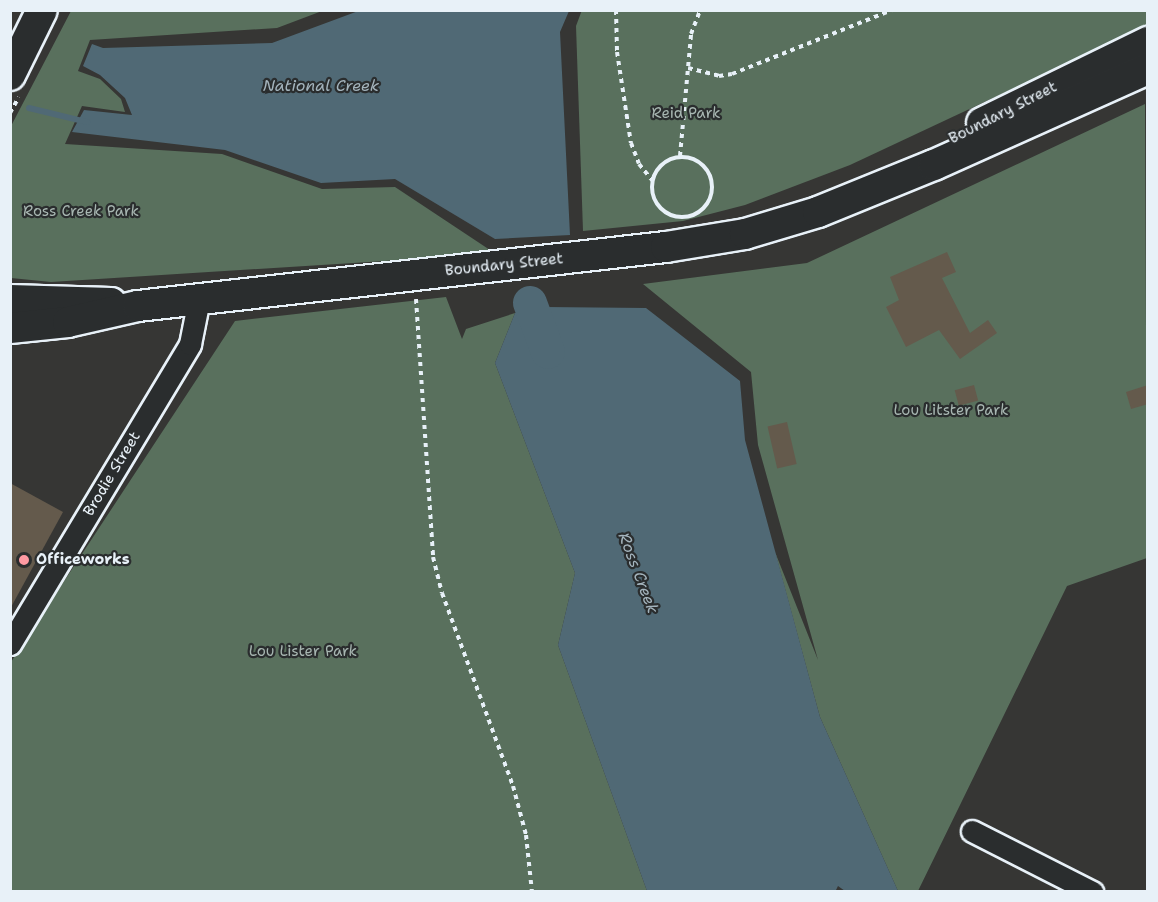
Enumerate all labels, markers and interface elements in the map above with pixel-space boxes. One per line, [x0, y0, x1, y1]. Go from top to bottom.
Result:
water label: National Creek [263, 76, 379, 96]
street label: Boundary Street [946, 78, 1060, 148]
park label: Reid Park [651, 105, 721, 123]
park label: Ross Creek Park [23, 203, 139, 221]
street label: Boundary Street [444, 250, 564, 280]
park label: Lou Litster Park [893, 402, 1009, 420]
street label: Brodie Street [80, 429, 144, 519]
water label: Ross Creek [614, 530, 662, 616]
place label: Officeworks [36, 551, 130, 569]
marker: Officeworks [17, 553, 31, 567]
park label: Lou Lister Park [249, 643, 357, 661]

